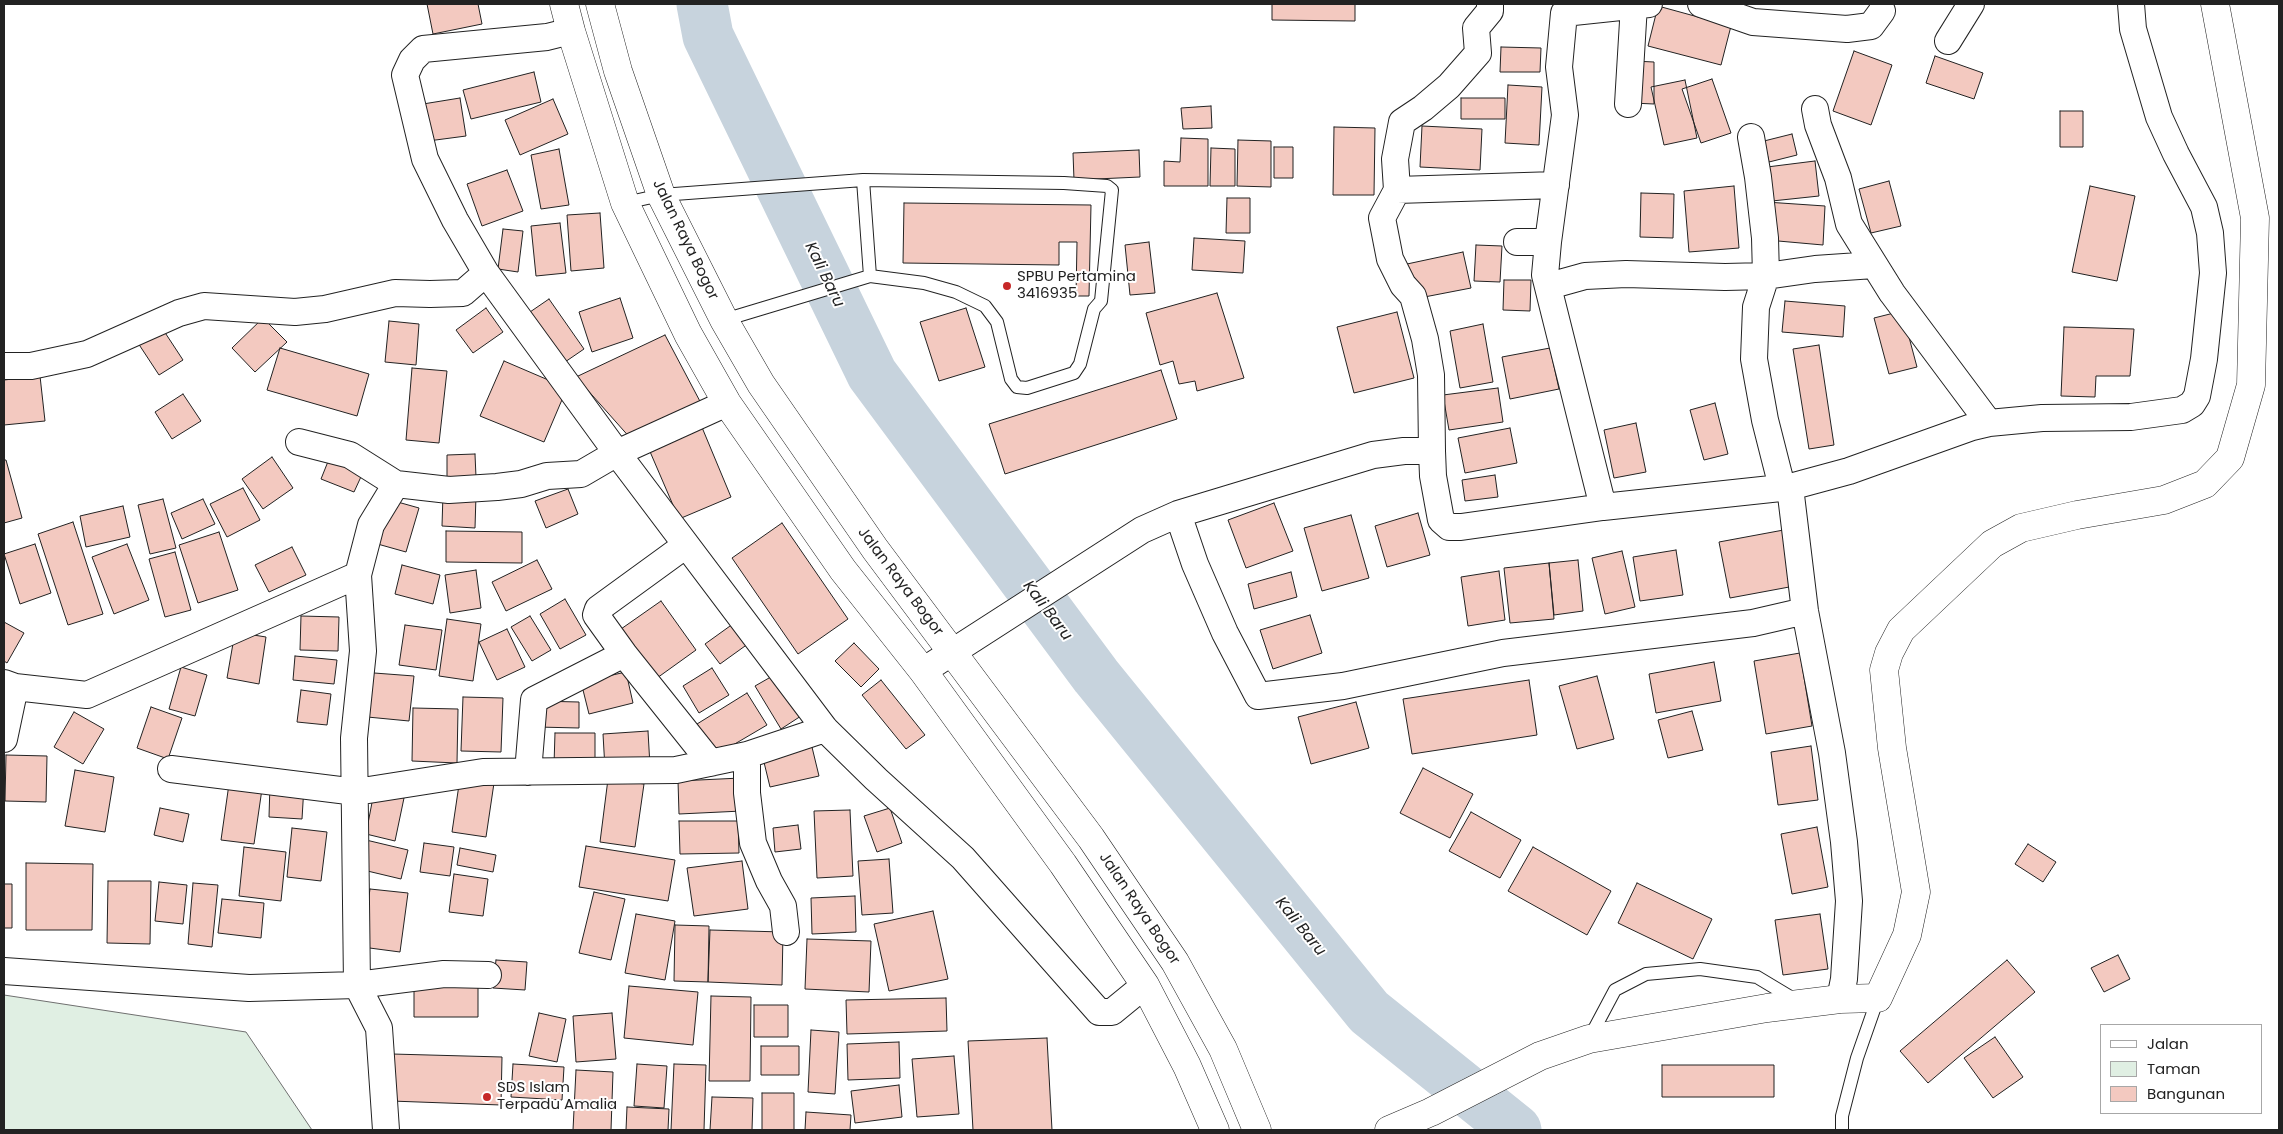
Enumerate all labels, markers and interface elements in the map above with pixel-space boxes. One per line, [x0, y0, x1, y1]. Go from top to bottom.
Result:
street label: Jalan Raya Bogor [648, 177, 722, 303]
water label: Kali Baru [800, 239, 848, 311]
place label: SPBU Pertamina 3416935 [1017, 268, 1136, 303]
marker: SPBU Pertamina 3416935 [1001, 280, 1013, 292]
street label: Jalan Raya Bogor [853, 524, 947, 640]
water label: Kali Baru [1018, 577, 1076, 645]
street label: Jalan Raya Bogor [1095, 849, 1183, 969]
water label: Kali Baru [1271, 894, 1329, 960]
legend [2100, 1024, 2263, 1114]
text: Jalan [2147, 1033, 2189, 1054]
text: Taman [2147, 1058, 2200, 1079]
place label: SDS Islam Terpadu Amalia [497, 1079, 617, 1114]
text: Bangunan [2147, 1083, 2225, 1104]
marker: SDS Islam Terpadu Amalia [481, 1091, 493, 1103]

